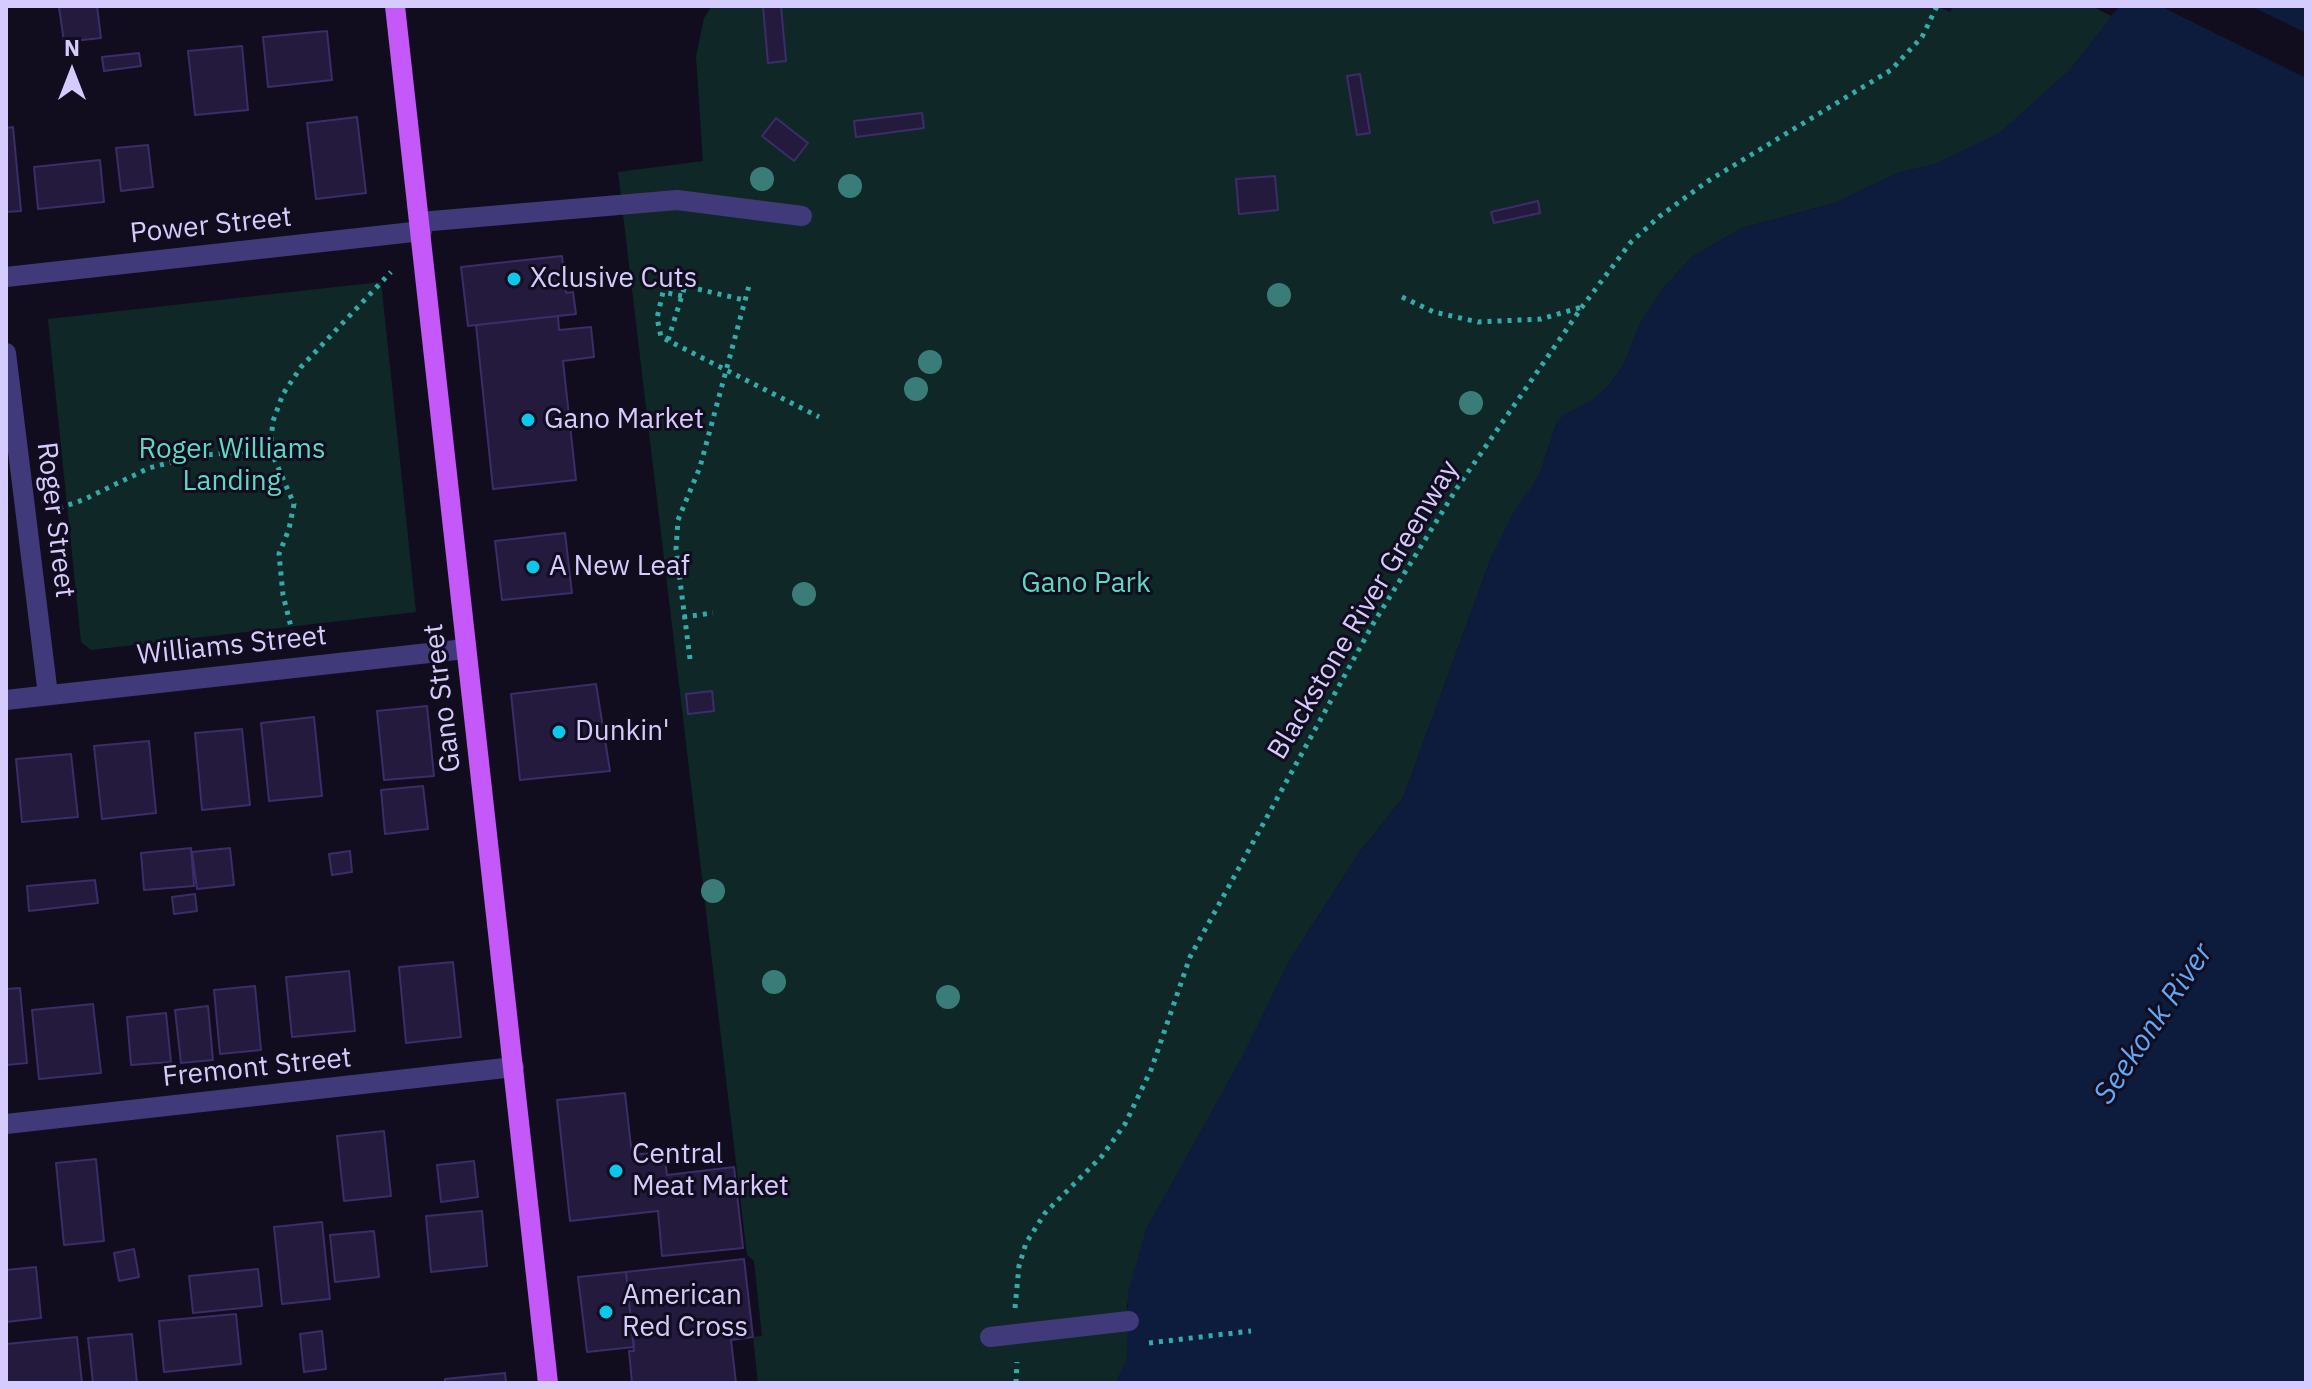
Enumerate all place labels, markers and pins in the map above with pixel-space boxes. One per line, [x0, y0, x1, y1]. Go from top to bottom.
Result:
place label: Xclusive Cuts [530, 262, 697, 296]
marker: Xclusive Cuts [505, 270, 523, 288]
place label: Gano Market [544, 403, 704, 437]
marker: Gano Market [519, 411, 537, 429]
place label: A New Leaf [549, 550, 690, 584]
marker: A New Leaf [524, 558, 542, 576]
place label: Dunkin' [575, 715, 670, 749]
marker: Dunkin' [550, 723, 568, 741]
place label: Central Meat Market [632, 1138, 789, 1204]
marker: Central Meat Market [607, 1162, 625, 1180]
place label: American Red Cross [622, 1279, 748, 1345]
marker: American Red Cross [597, 1303, 615, 1321]

